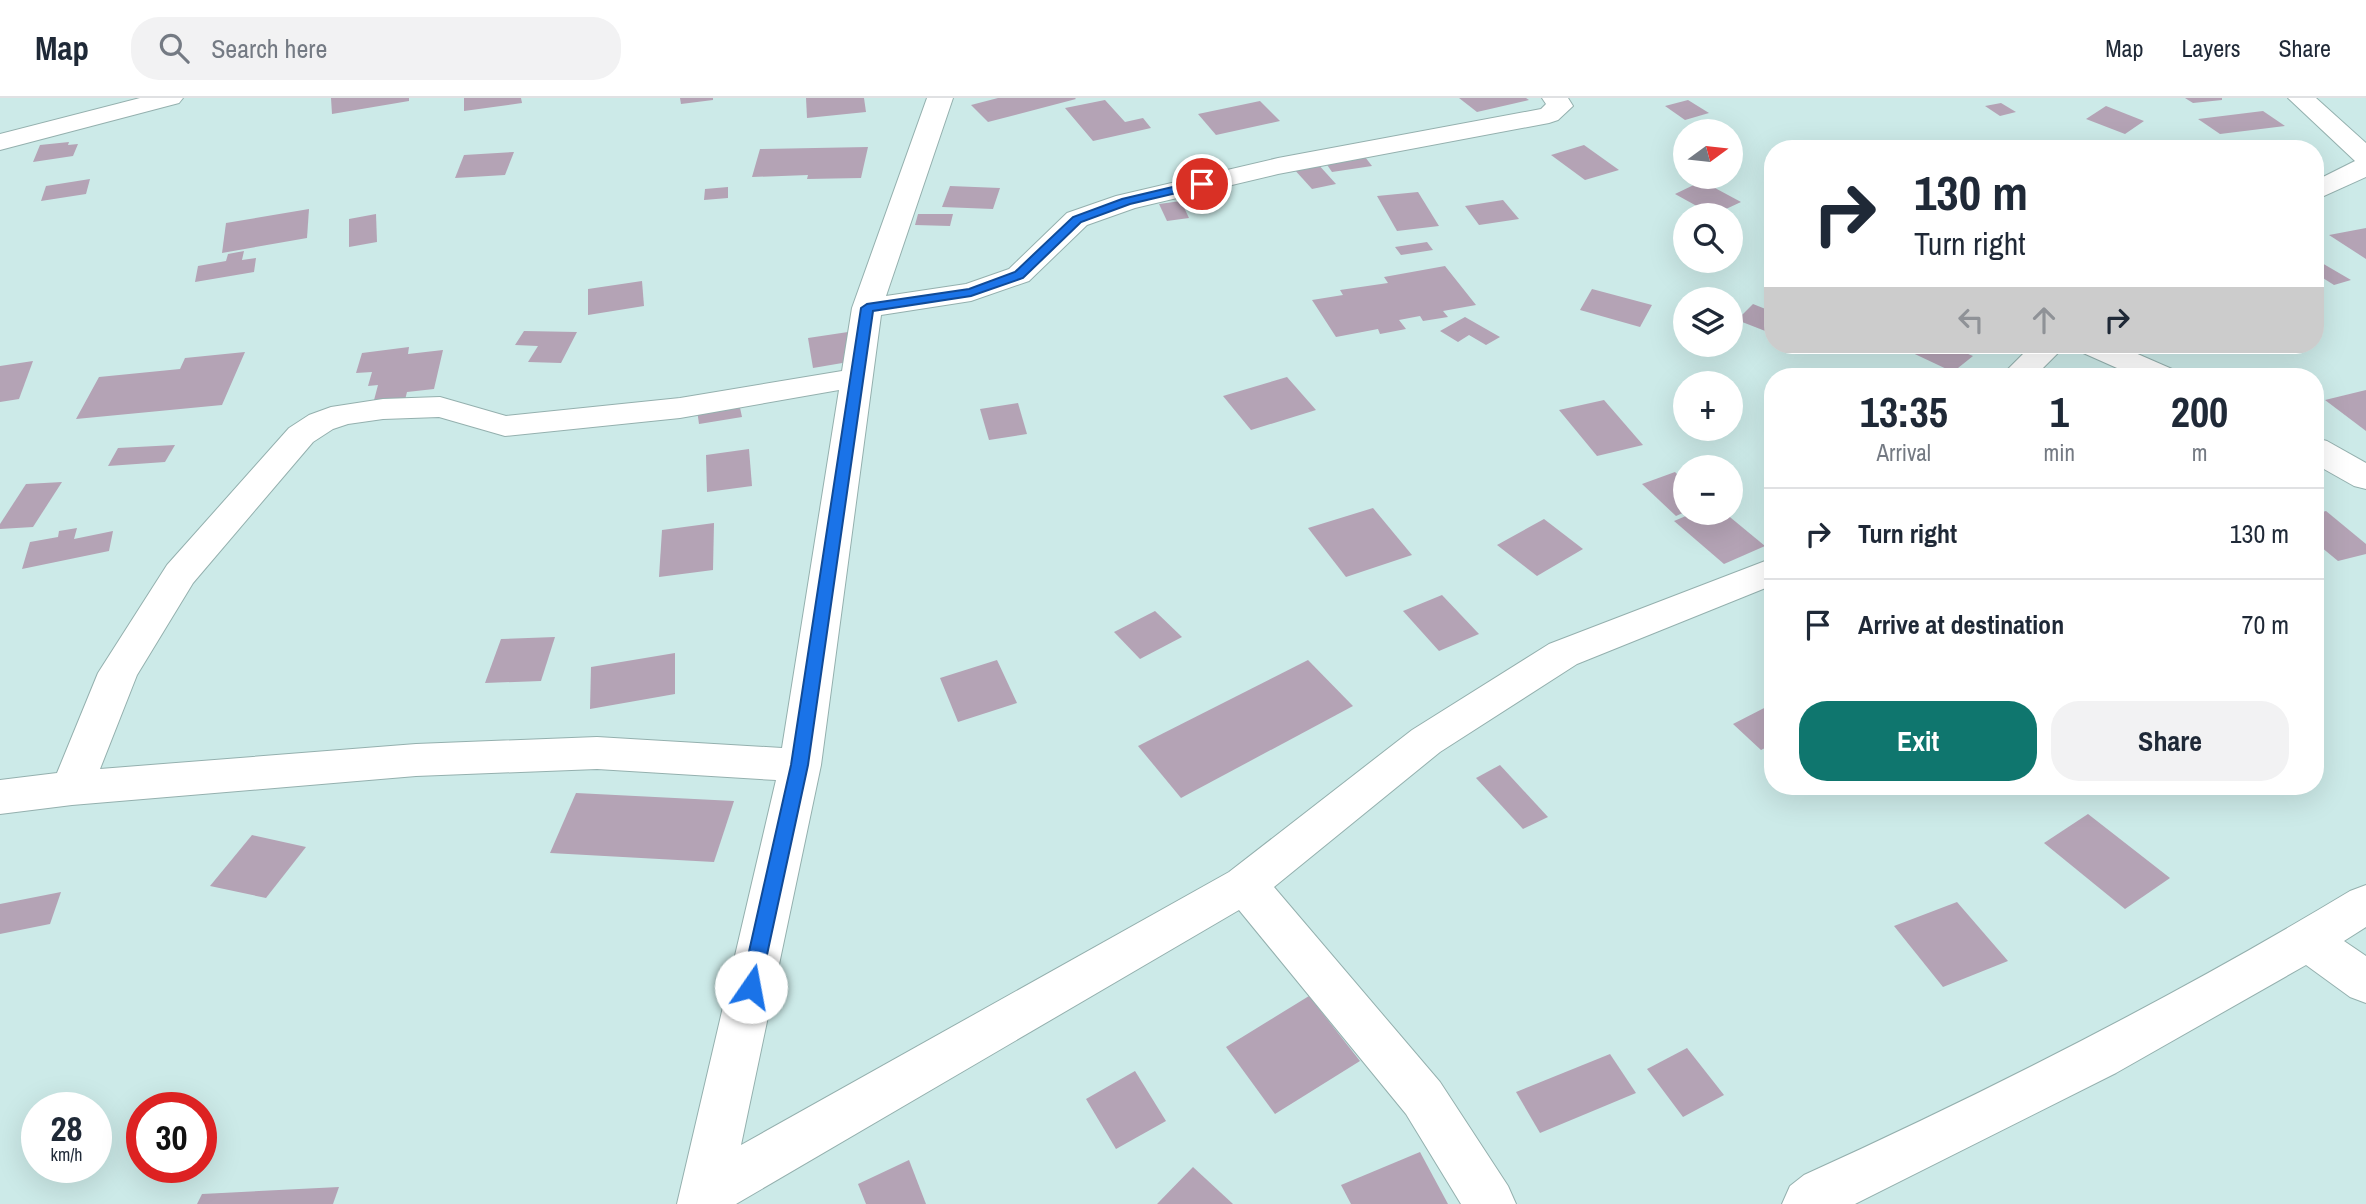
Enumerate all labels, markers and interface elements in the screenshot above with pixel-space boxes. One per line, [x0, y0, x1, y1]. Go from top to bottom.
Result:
search box [131, 17, 621, 80]
text: Map [35, 26, 89, 70]
icon: search [155, 29, 193, 67]
text: Search here [211, 31, 327, 66]
text: Map [2105, 32, 2143, 64]
text: Layers [2181, 32, 2240, 64]
text: Share [2278, 32, 2331, 64]
north arrow [1673, 119, 1743, 189]
map controls [1673, 119, 1743, 525]
pin [1172, 154, 1232, 214]
text: 130 m [1914, 159, 2028, 225]
icon: arrive [1183, 165, 1221, 203]
icon: right [1799, 168, 1890, 259]
button: search [1673, 203, 1743, 273]
text: Turn right [1914, 222, 2026, 265]
button: layers [1673, 287, 1743, 357]
icon: left [1952, 301, 1990, 339]
icon: ahead [2025, 301, 2063, 339]
icon: right [2098, 301, 2136, 339]
button: + [1673, 371, 1743, 441]
text: 13:35 [1860, 384, 1948, 440]
text: 1 [2050, 384, 2069, 440]
text: 200 [2171, 384, 2228, 440]
text: Arrival [1877, 437, 1931, 468]
text: min [2044, 437, 2075, 468]
text: m [2192, 437, 2207, 468]
button: − [1673, 455, 1743, 525]
icon: right [1799, 515, 1837, 553]
text: Turn right [1858, 516, 1957, 551]
text: 130 m [2230, 516, 2289, 551]
icon: arrive [1799, 606, 1837, 644]
text: Arrive at destination [1858, 607, 2064, 642]
text: 70 m [2242, 607, 2289, 642]
button: Exit [1799, 701, 2037, 781]
button: Share [2051, 701, 2289, 781]
position arrow [714, 950, 788, 1024]
speed limit sign: 30 [126, 1092, 217, 1183]
text: 28 [51, 1105, 82, 1152]
text: km/h [51, 1142, 83, 1167]

